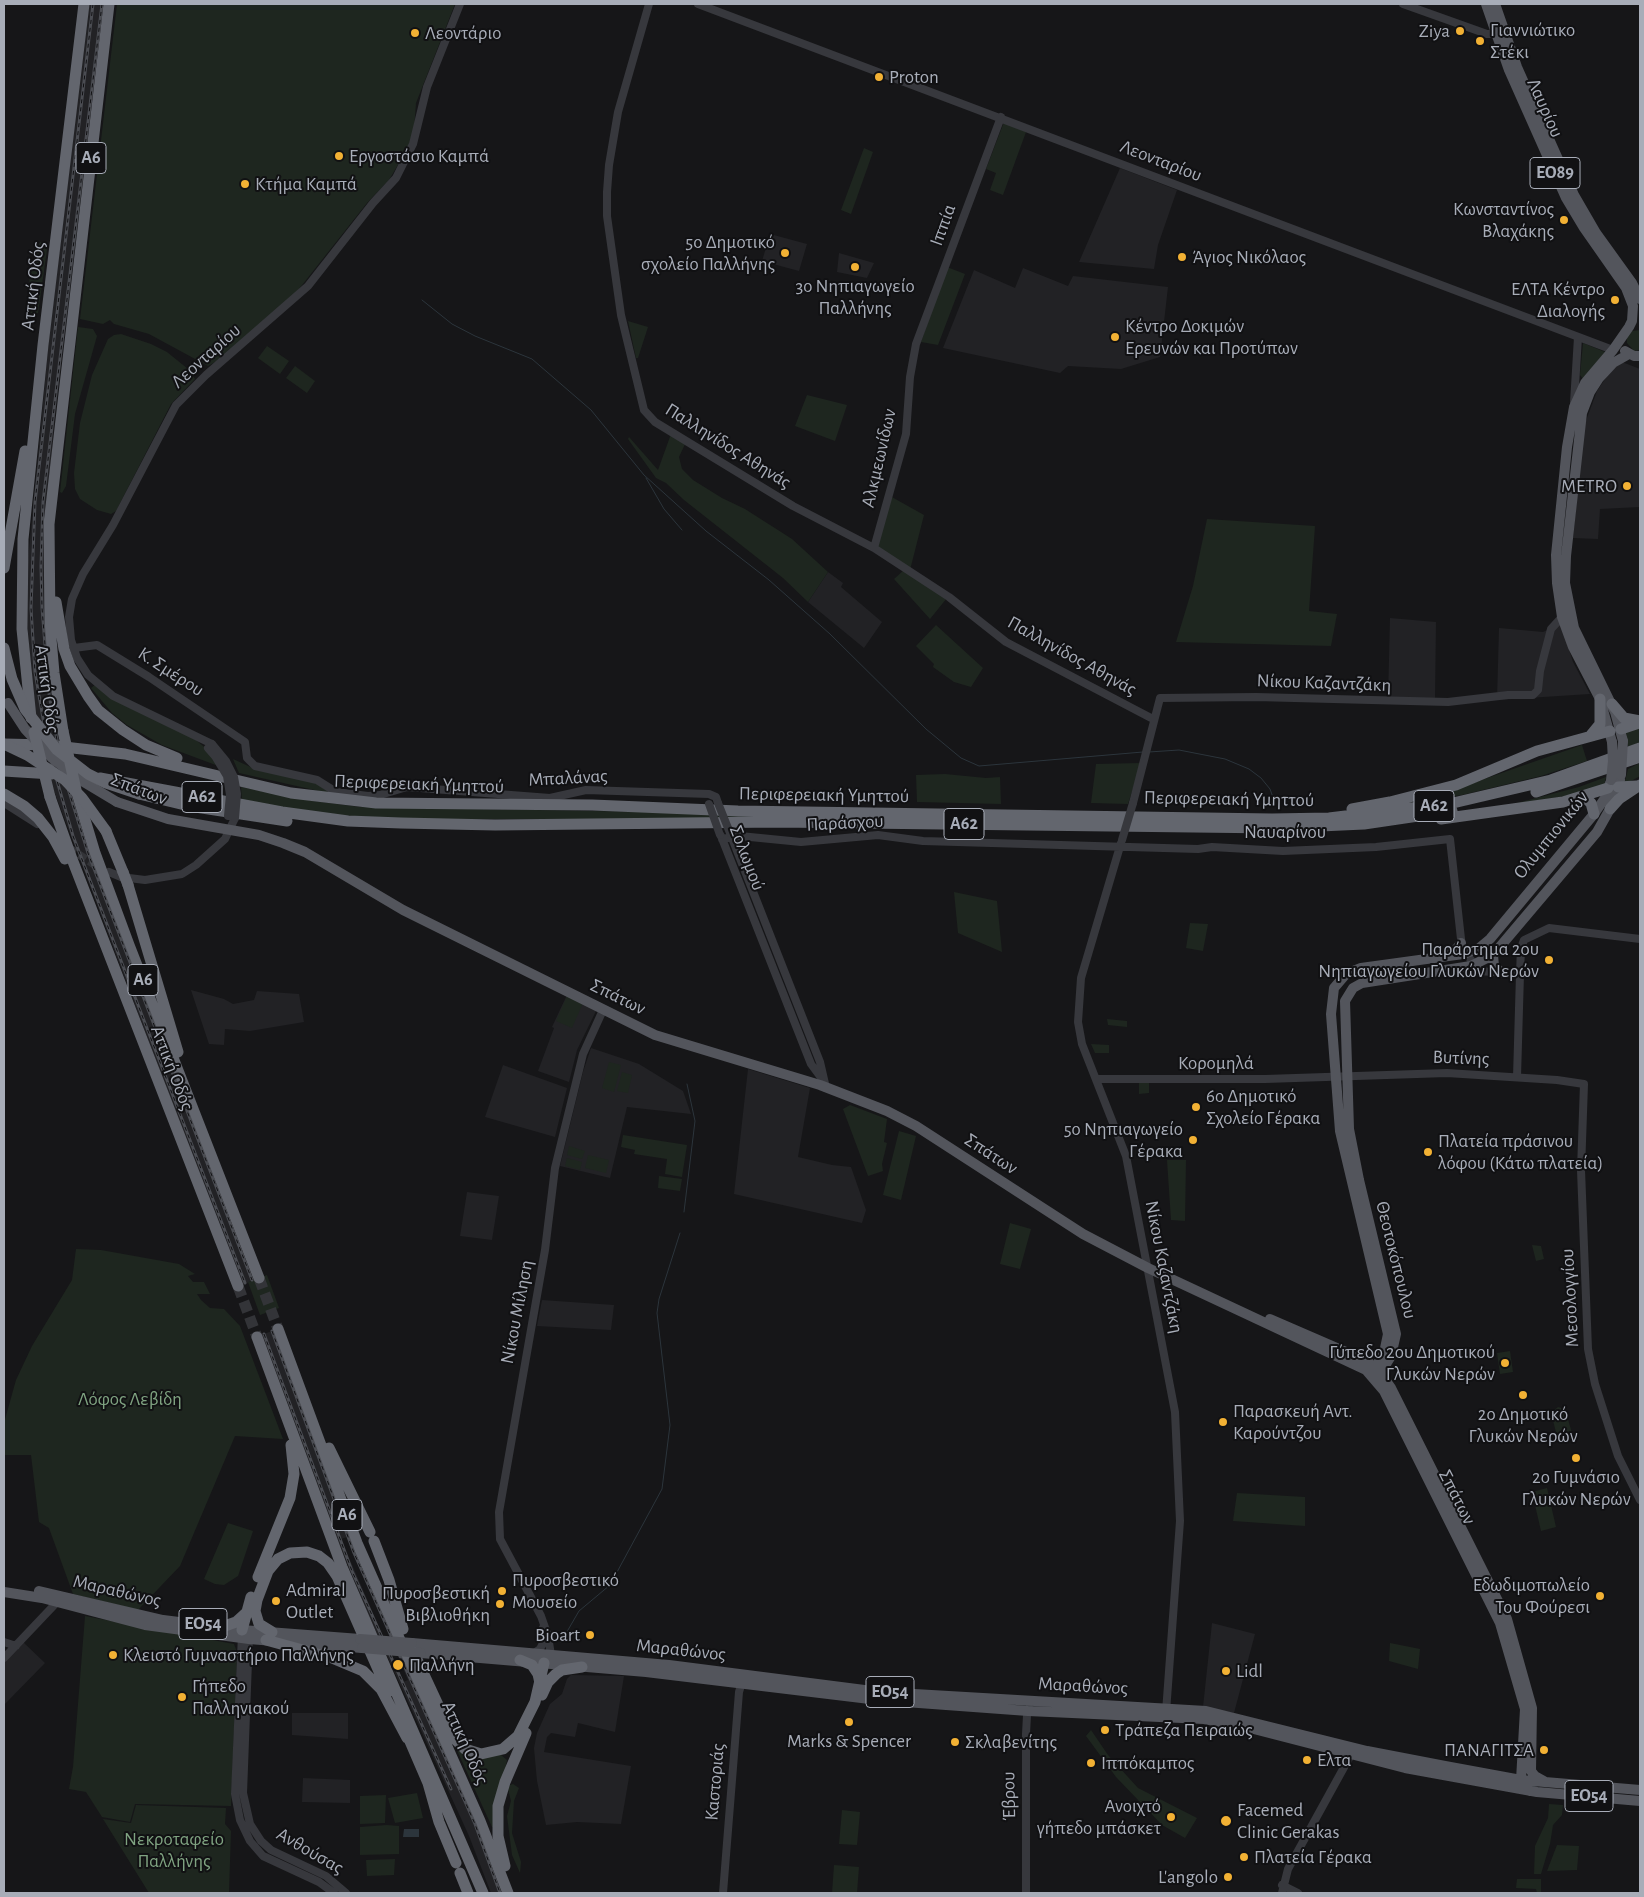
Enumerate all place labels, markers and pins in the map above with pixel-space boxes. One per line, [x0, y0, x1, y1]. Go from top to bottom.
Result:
place label: Γιαννιώτικο Στέκι [1490, 19, 1575, 63]
place label: Ziya [1419, 20, 1450, 42]
place label: Λεοντάριο [425, 22, 501, 44]
marker: Ziya [1454, 25, 1466, 37]
marker: Λεοντάριο [409, 27, 421, 39]
marker: Γιαννιώτικο Στέκι [1474, 35, 1486, 47]
place label: Proton [889, 66, 939, 88]
marker: Proton [873, 71, 885, 83]
place label: Εργοστάσιο Καμπά [349, 145, 489, 167]
marker: Εργοστάσιο Καμπά [333, 150, 345, 162]
place label: Kτήμα Καμπά [255, 173, 357, 195]
marker: Kτήμα Καμπά [239, 178, 251, 190]
place label: Κωνσταντίνος Βλαχάκης [1453, 198, 1554, 242]
marker: Κωνσταντίνος Βλαχάκης [1558, 214, 1570, 226]
place label: 5o Δημοτικό σχολείο Παλλήνης [641, 231, 775, 275]
place label: Άγιος Νικόλαος [1192, 246, 1306, 268]
marker: 5o Δημοτικό σχολείο Παλλήνης [779, 247, 791, 259]
marker: Άγιος Νικόλαος [1176, 251, 1188, 263]
marker: 3ο Νηπιαγωγείο Παλλήνης [849, 261, 861, 273]
place label: 3ο Νηπιαγωγείο Παλλήνης [795, 275, 915, 319]
place label: ΕΛΤΑ Κέντρο Διαλογής [1511, 278, 1605, 322]
marker: ΕΛΤΑ Κέντρο Διαλογής [1609, 294, 1621, 306]
place label: Κέντρο Δοκιμών Ερευνών και Προτύπων [1125, 315, 1298, 359]
marker: Κέντρο Δοκιμών Ερευνών και Προτύπων [1109, 331, 1121, 343]
place label: METRO [1561, 475, 1617, 497]
marker: METRO [1621, 480, 1633, 492]
place label: Παράρτημα 2ου Νηπιαγωγείου Γλυκών Νερών [1318, 938, 1539, 982]
marker: Παράρτημα 2ου Νηπιαγωγείου Γλυκών Νερών [1543, 954, 1555, 966]
place label: 6ο Δημοτικό Σχολείο Γέρακα [1206, 1085, 1320, 1129]
marker: 6ο Δημοτικό Σχολείο Γέρακα [1190, 1101, 1202, 1113]
place label: 5ο Νηπιαγωγείο Γέρακα [1064, 1118, 1183, 1162]
place label: Πλατεία πράσινου λόφου (Κάτω πλατεία) [1438, 1130, 1603, 1174]
marker: 5ο Νηπιαγωγείο Γέρακα [1187, 1134, 1199, 1146]
marker: Πλατεία πράσινου λόφου (Κάτω πλατεία) [1422, 1146, 1434, 1158]
place label: Γύπεδο 2ου Δημοτικού Γλυκών Νερών [1329, 1341, 1495, 1385]
marker: Γύπεδο 2ου Δημοτικού Γλυκών Νερών [1499, 1357, 1511, 1369]
marker: 2ο Δημοτικό Γλυκών Νερών [1517, 1389, 1529, 1401]
place label: Παρασκευή Αντ. Καρούντζου [1233, 1400, 1353, 1444]
place label: 2ο Δημοτικό Γλυκών Νερών [1468, 1403, 1578, 1447]
marker: Παρασκευή Αντ. Καρούντζου [1217, 1416, 1229, 1428]
marker: 2ο Γυμνάσιο Γλυκών Νερών [1570, 1452, 1582, 1464]
place label: 2ο Γυμνάσιο Γλυκών Νερών [1521, 1466, 1631, 1510]
place label: Πυροσβεστικό Μουσείο [512, 1569, 619, 1613]
place label: Εδωδιμοπωλείο Του Φούρεσι [1473, 1574, 1590, 1618]
place label: Admiral Outlet [286, 1579, 346, 1623]
place label: Πυροσβεστική Βιβλιοθήκη [382, 1582, 490, 1626]
marker: Πυροσβεστικό Μουσείο [496, 1585, 508, 1597]
marker: Εδωδιμοπωλείο Του Φούρεσι [1594, 1590, 1606, 1602]
marker: Admiral Outlet [270, 1595, 282, 1607]
marker: Πυροσβεστική Βιβλιοθήκη [494, 1598, 506, 1610]
place label: Bioart [535, 1624, 580, 1646]
marker: Bioart [584, 1629, 596, 1641]
place label: Κλειστό Γυμναστήριο Παλλήνης [123, 1644, 354, 1666]
marker: Κλειστό Γυμναστήριο Παλλήνης [107, 1649, 119, 1661]
place label: Παλλήνη [409, 1654, 475, 1676]
marker: Παλλήνη [391, 1658, 405, 1672]
place label: Lidl [1236, 1660, 1263, 1682]
marker: Lidl [1220, 1665, 1232, 1677]
place label: Γήπεδο Παλληνιακού [192, 1675, 289, 1719]
marker: Γήπεδο Παλληνιακού [176, 1691, 188, 1703]
marker: Marks & Spencer [843, 1716, 855, 1728]
place label: Τράπεζα Πειραιώς [1115, 1719, 1253, 1741]
marker: Τράπεζα Πειραιώς [1099, 1724, 1111, 1736]
place label: Marks & Spencer [787, 1730, 911, 1752]
place label: Σκλαβενίτης [965, 1731, 1057, 1753]
marker: Σκλαβενίτης [949, 1736, 961, 1748]
place label: ΠΑΝΑΓΙΤΣΑ [1444, 1739, 1534, 1761]
marker: ΠΑΝΑΓΙΤΣΑ [1538, 1744, 1550, 1756]
place label: Ελτα [1317, 1749, 1352, 1771]
place label: Ιππόκαμπος [1101, 1752, 1194, 1774]
marker: Ελτα [1301, 1754, 1313, 1766]
marker: Ιππόκαμπος [1085, 1757, 1097, 1769]
place label: Ανοιχτό γήπεδο μπάσκετ [1037, 1795, 1161, 1839]
place label: Facemed Clinic Gerakas [1237, 1799, 1340, 1843]
marker: Ανοιχτό γήπεδο μπάσκετ [1165, 1811, 1177, 1823]
marker: Facemed Clinic Gerakas [1219, 1814, 1233, 1828]
place label: Πλατεία Γέρακα [1254, 1846, 1372, 1868]
marker: Πλατεία Γέρακα [1238, 1851, 1250, 1863]
place label: L'angolo [1158, 1866, 1218, 1888]
marker: L'angolo [1222, 1871, 1234, 1883]

